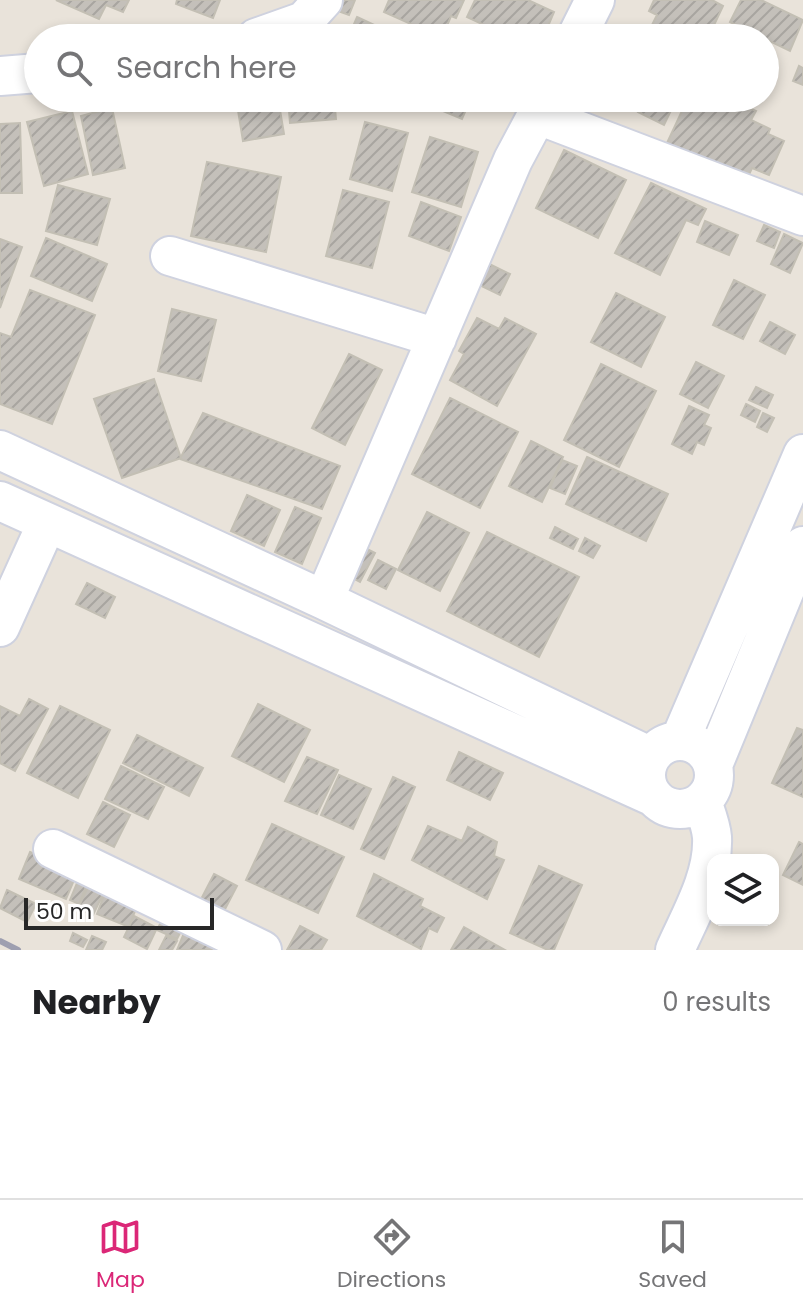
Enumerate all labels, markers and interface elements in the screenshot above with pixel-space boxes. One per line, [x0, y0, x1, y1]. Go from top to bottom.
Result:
search box [24, 24, 779, 112]
icon: search [52, 46, 96, 90]
text: Search here [116, 46, 297, 89]
map controls [707, 854, 779, 926]
button: layers [707, 854, 779, 926]
scale bar [24, 894, 214, 930]
text: 50 m [36, 896, 92, 927]
text: Nearby [32, 978, 161, 1026]
text: 0 results [662, 984, 771, 1020]
tab: Map [96, 1215, 145, 1296]
tab: Directions [337, 1215, 446, 1296]
tab: Saved [638, 1215, 707, 1296]

